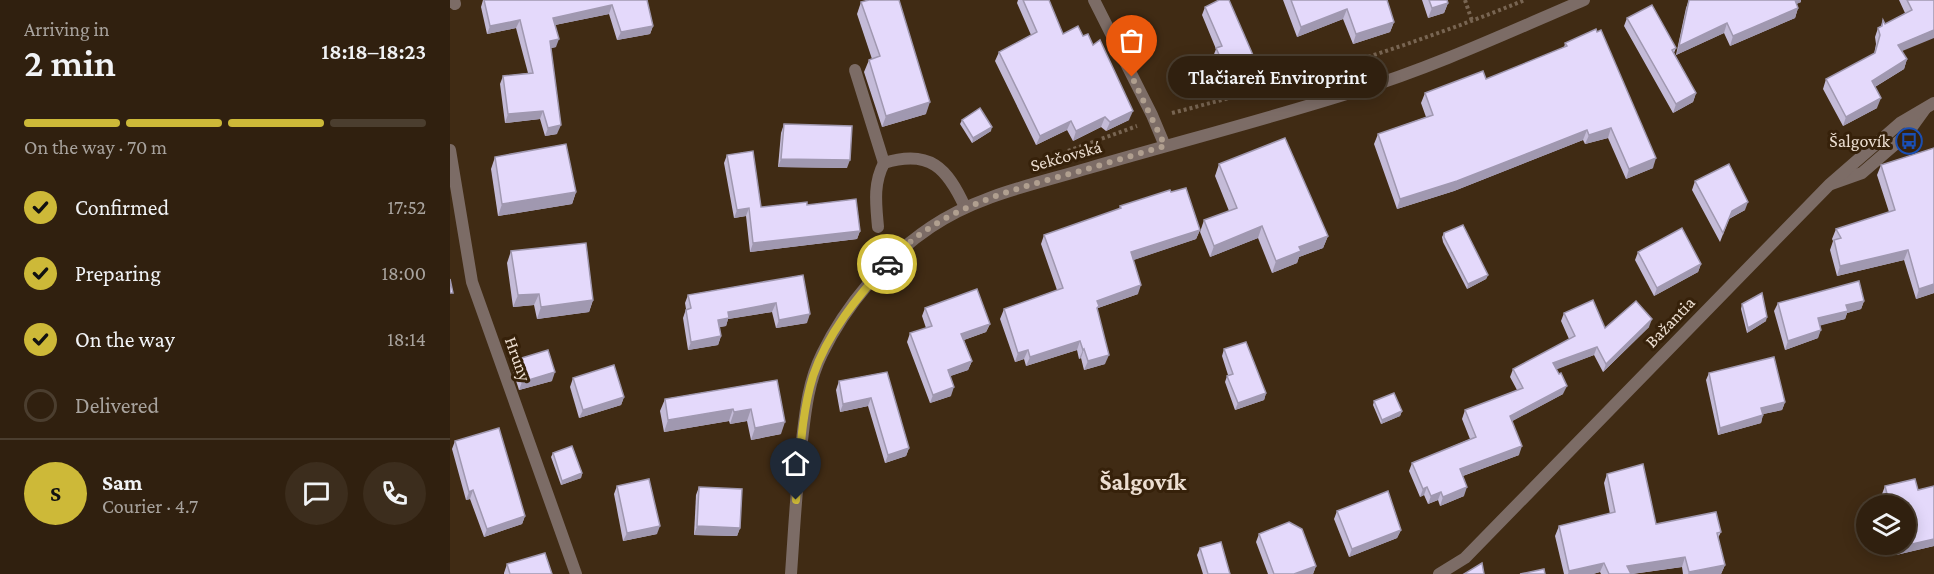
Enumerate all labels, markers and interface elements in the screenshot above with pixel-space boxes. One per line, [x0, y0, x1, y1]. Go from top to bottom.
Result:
pin [1106, 15, 1157, 77]
text: Arriving in [24, 18, 109, 40]
icon: bag [1115, 24, 1148, 57]
text: 18:18–18:23 [321, 39, 426, 64]
text: 2 min [24, 41, 116, 84]
callout: Tlačiareň Enviroprint [1168, 56, 1387, 98]
text: Tlačiareň Enviroprint [1188, 66, 1367, 88]
bus stop icon: Šalgovík [1894, 126, 1924, 156]
place label: Šalgovík [1829, 131, 1890, 151]
text: On the way · 70 m [24, 136, 167, 158]
street label: Sekčovská [1028, 136, 1104, 176]
icon: check [24, 191, 57, 224]
text: Confirmed [75, 195, 169, 220]
text: 17:52 [387, 196, 426, 218]
courier [857, 234, 917, 294]
icon: car [871, 248, 904, 281]
icon: check [24, 257, 57, 290]
text: Preparing [75, 261, 161, 286]
text: 18:00 [381, 262, 426, 284]
street label: Bažantia [1641, 292, 1699, 352]
icon: check [24, 323, 57, 356]
text: On the way [75, 327, 175, 352]
text: 18:14 [387, 328, 426, 350]
street label: Hruny [501, 334, 535, 385]
text: Delivered [75, 393, 159, 418]
pin [770, 438, 821, 500]
icon: home [779, 447, 812, 480]
button: chat [285, 462, 348, 525]
button: phone [363, 462, 426, 525]
district label: Šalgovík [1100, 468, 1187, 495]
text: Sam [102, 470, 142, 495]
text: S [50, 481, 61, 506]
text: Courier · 4.7 [102, 495, 198, 517]
map controls [1856, 495, 1916, 555]
button: layers [1856, 495, 1916, 555]

